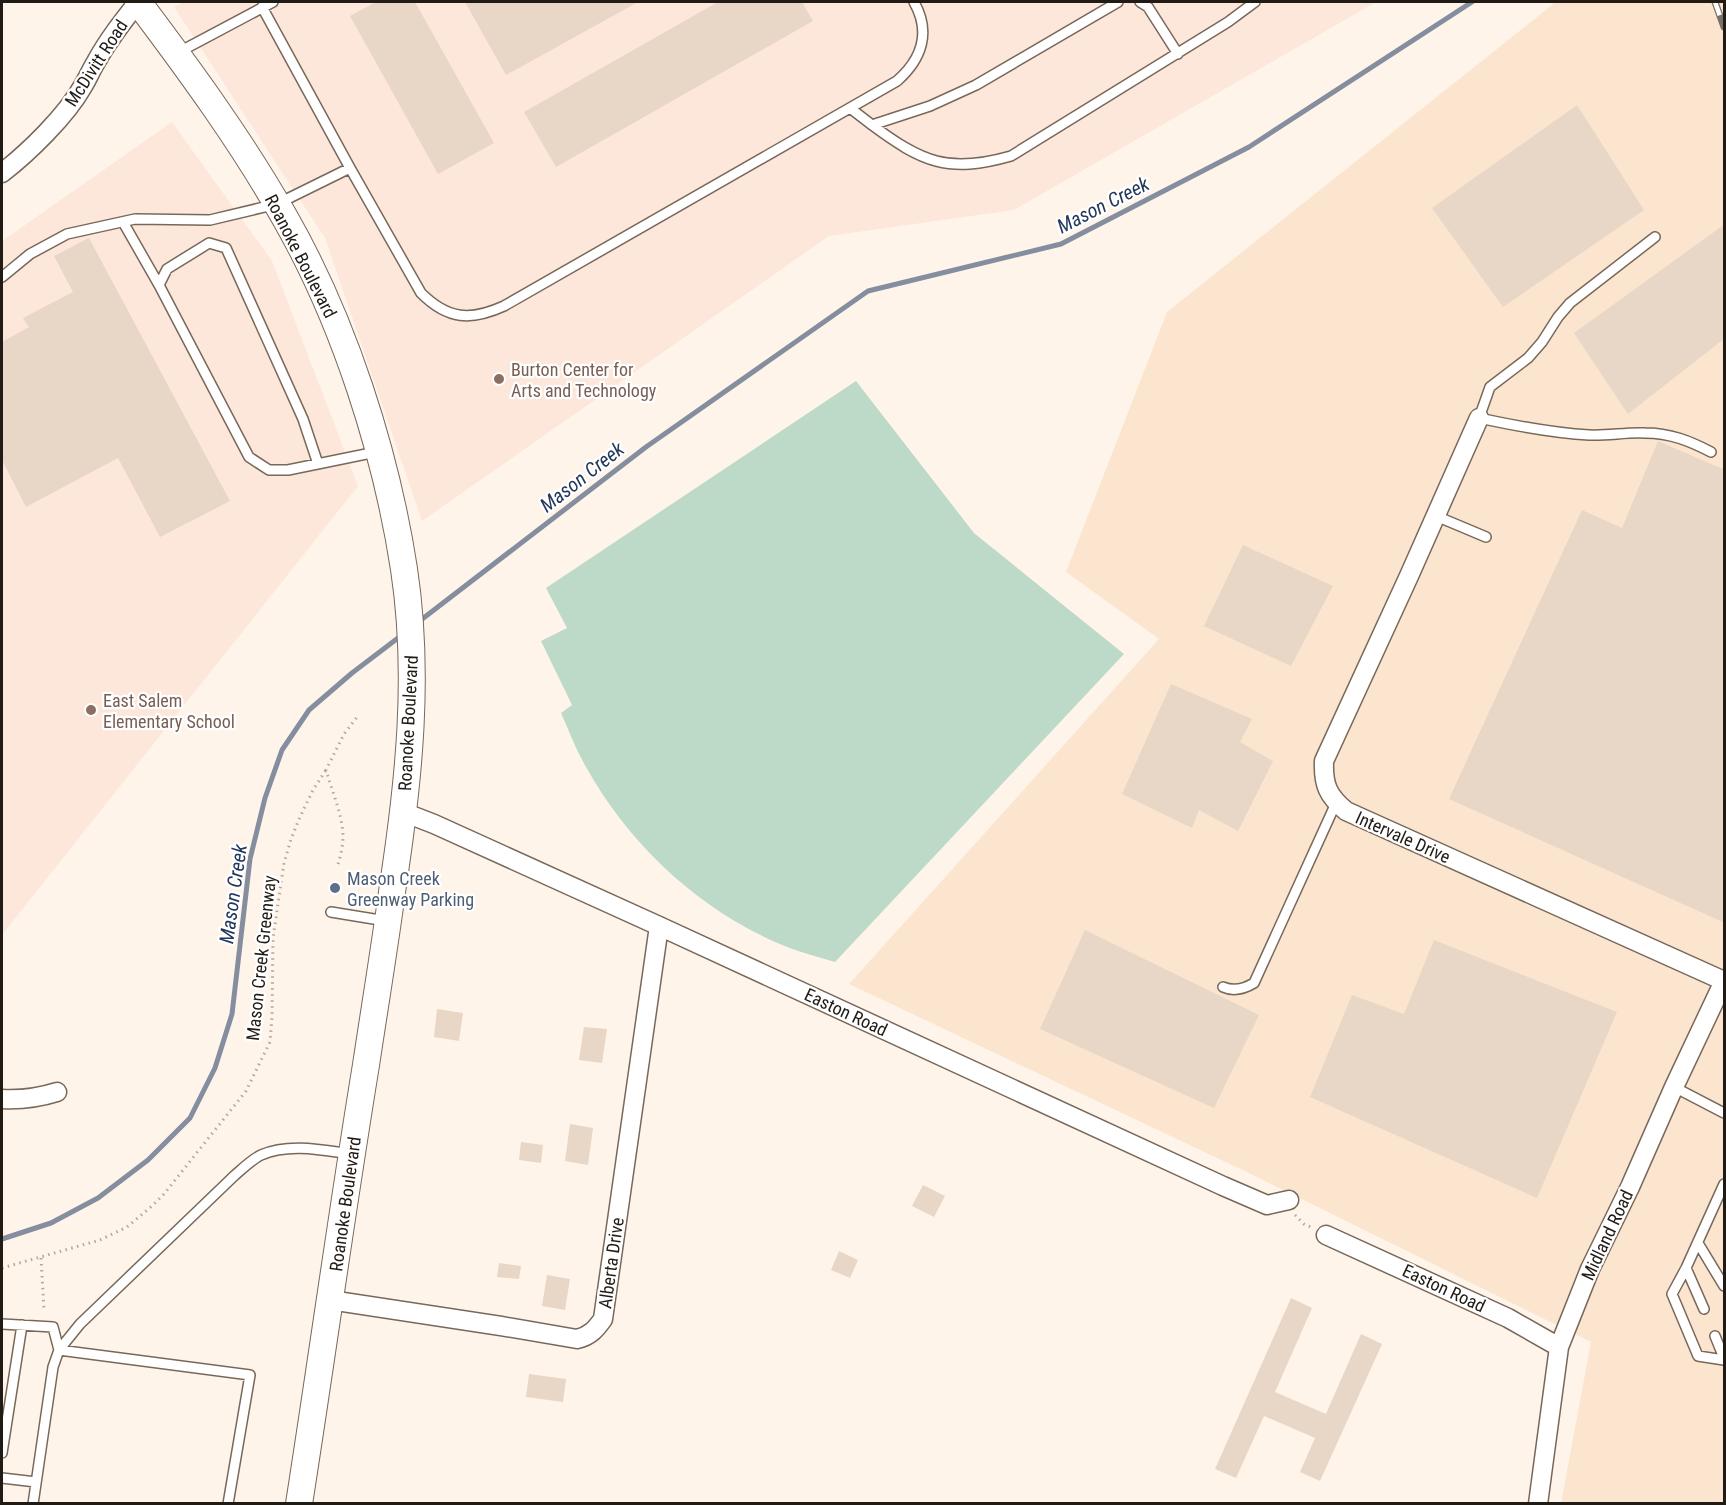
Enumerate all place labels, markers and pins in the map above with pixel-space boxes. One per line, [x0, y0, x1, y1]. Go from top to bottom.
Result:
place label: Burton Center for Arts and Technology [511, 359, 657, 401]
marker: Burton Center for Arts and Technology [492, 372, 506, 386]
place label: East Salem Elementary School [103, 690, 235, 732]
marker: East Salem Elementary School [84, 703, 98, 717]
place label: Mason Creek Greenway Parking [347, 868, 474, 910]
marker: Mason Creek Greenway Parking [328, 881, 342, 895]

